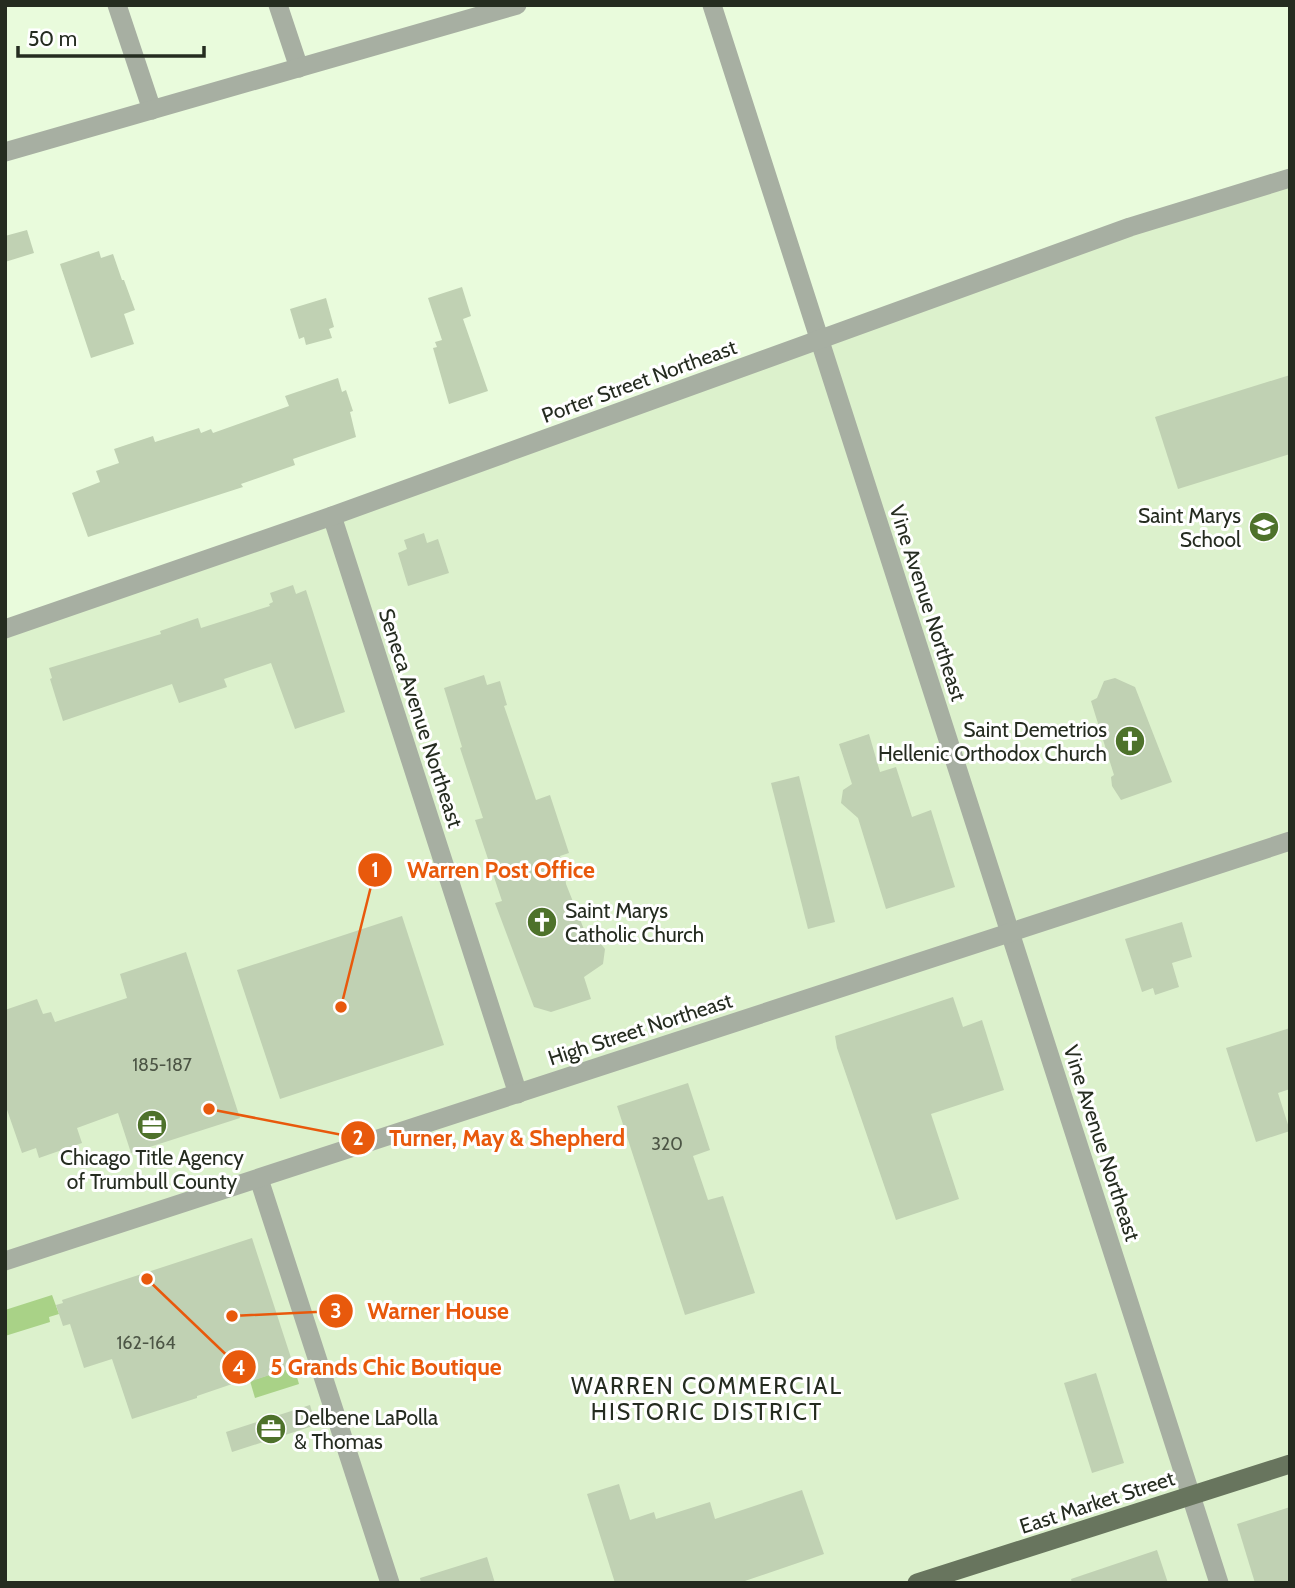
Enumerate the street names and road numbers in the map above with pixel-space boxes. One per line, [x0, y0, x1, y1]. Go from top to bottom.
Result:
street label: Porter Street Northeast [538, 334, 740, 428]
street label: Vine Avenue Northeast [885, 502, 971, 704]
street label: Seneca Avenue Northeast [374, 605, 468, 831]
street label: High Street Northeast [545, 987, 735, 1071]
street label: Vine Avenue Northeast [1059, 1042, 1145, 1244]
street label: East Market Street [1016, 1465, 1178, 1539]

